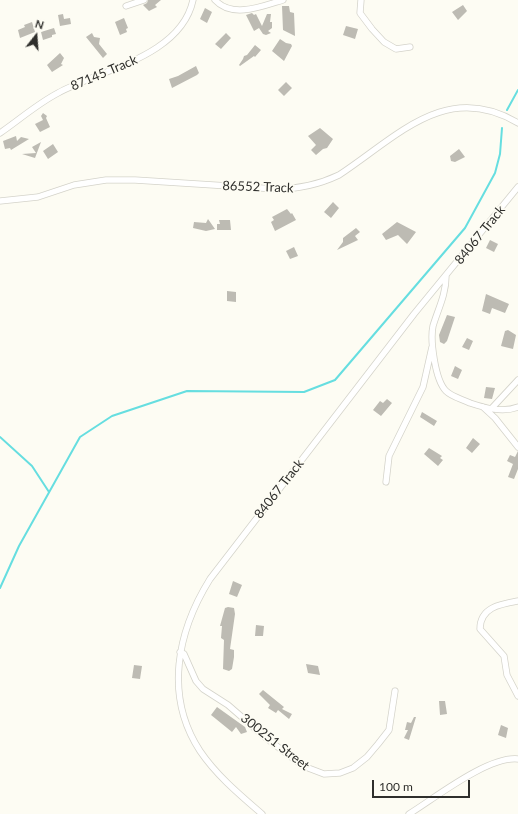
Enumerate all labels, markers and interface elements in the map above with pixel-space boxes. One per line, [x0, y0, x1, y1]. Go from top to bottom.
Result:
north arrow [16, 16, 56, 56]
text: N [34, 17, 46, 32]
street label: 87145 Track [68, 52, 140, 94]
street label: 86552 Track [222, 178, 294, 196]
street label: 84067 Track [452, 202, 508, 268]
street label: 84067 Track [251, 456, 307, 522]
street label: 300251 Street [238, 710, 312, 774]
scale bar [374, 772, 472, 798]
text: 100 m [379, 779, 413, 794]

